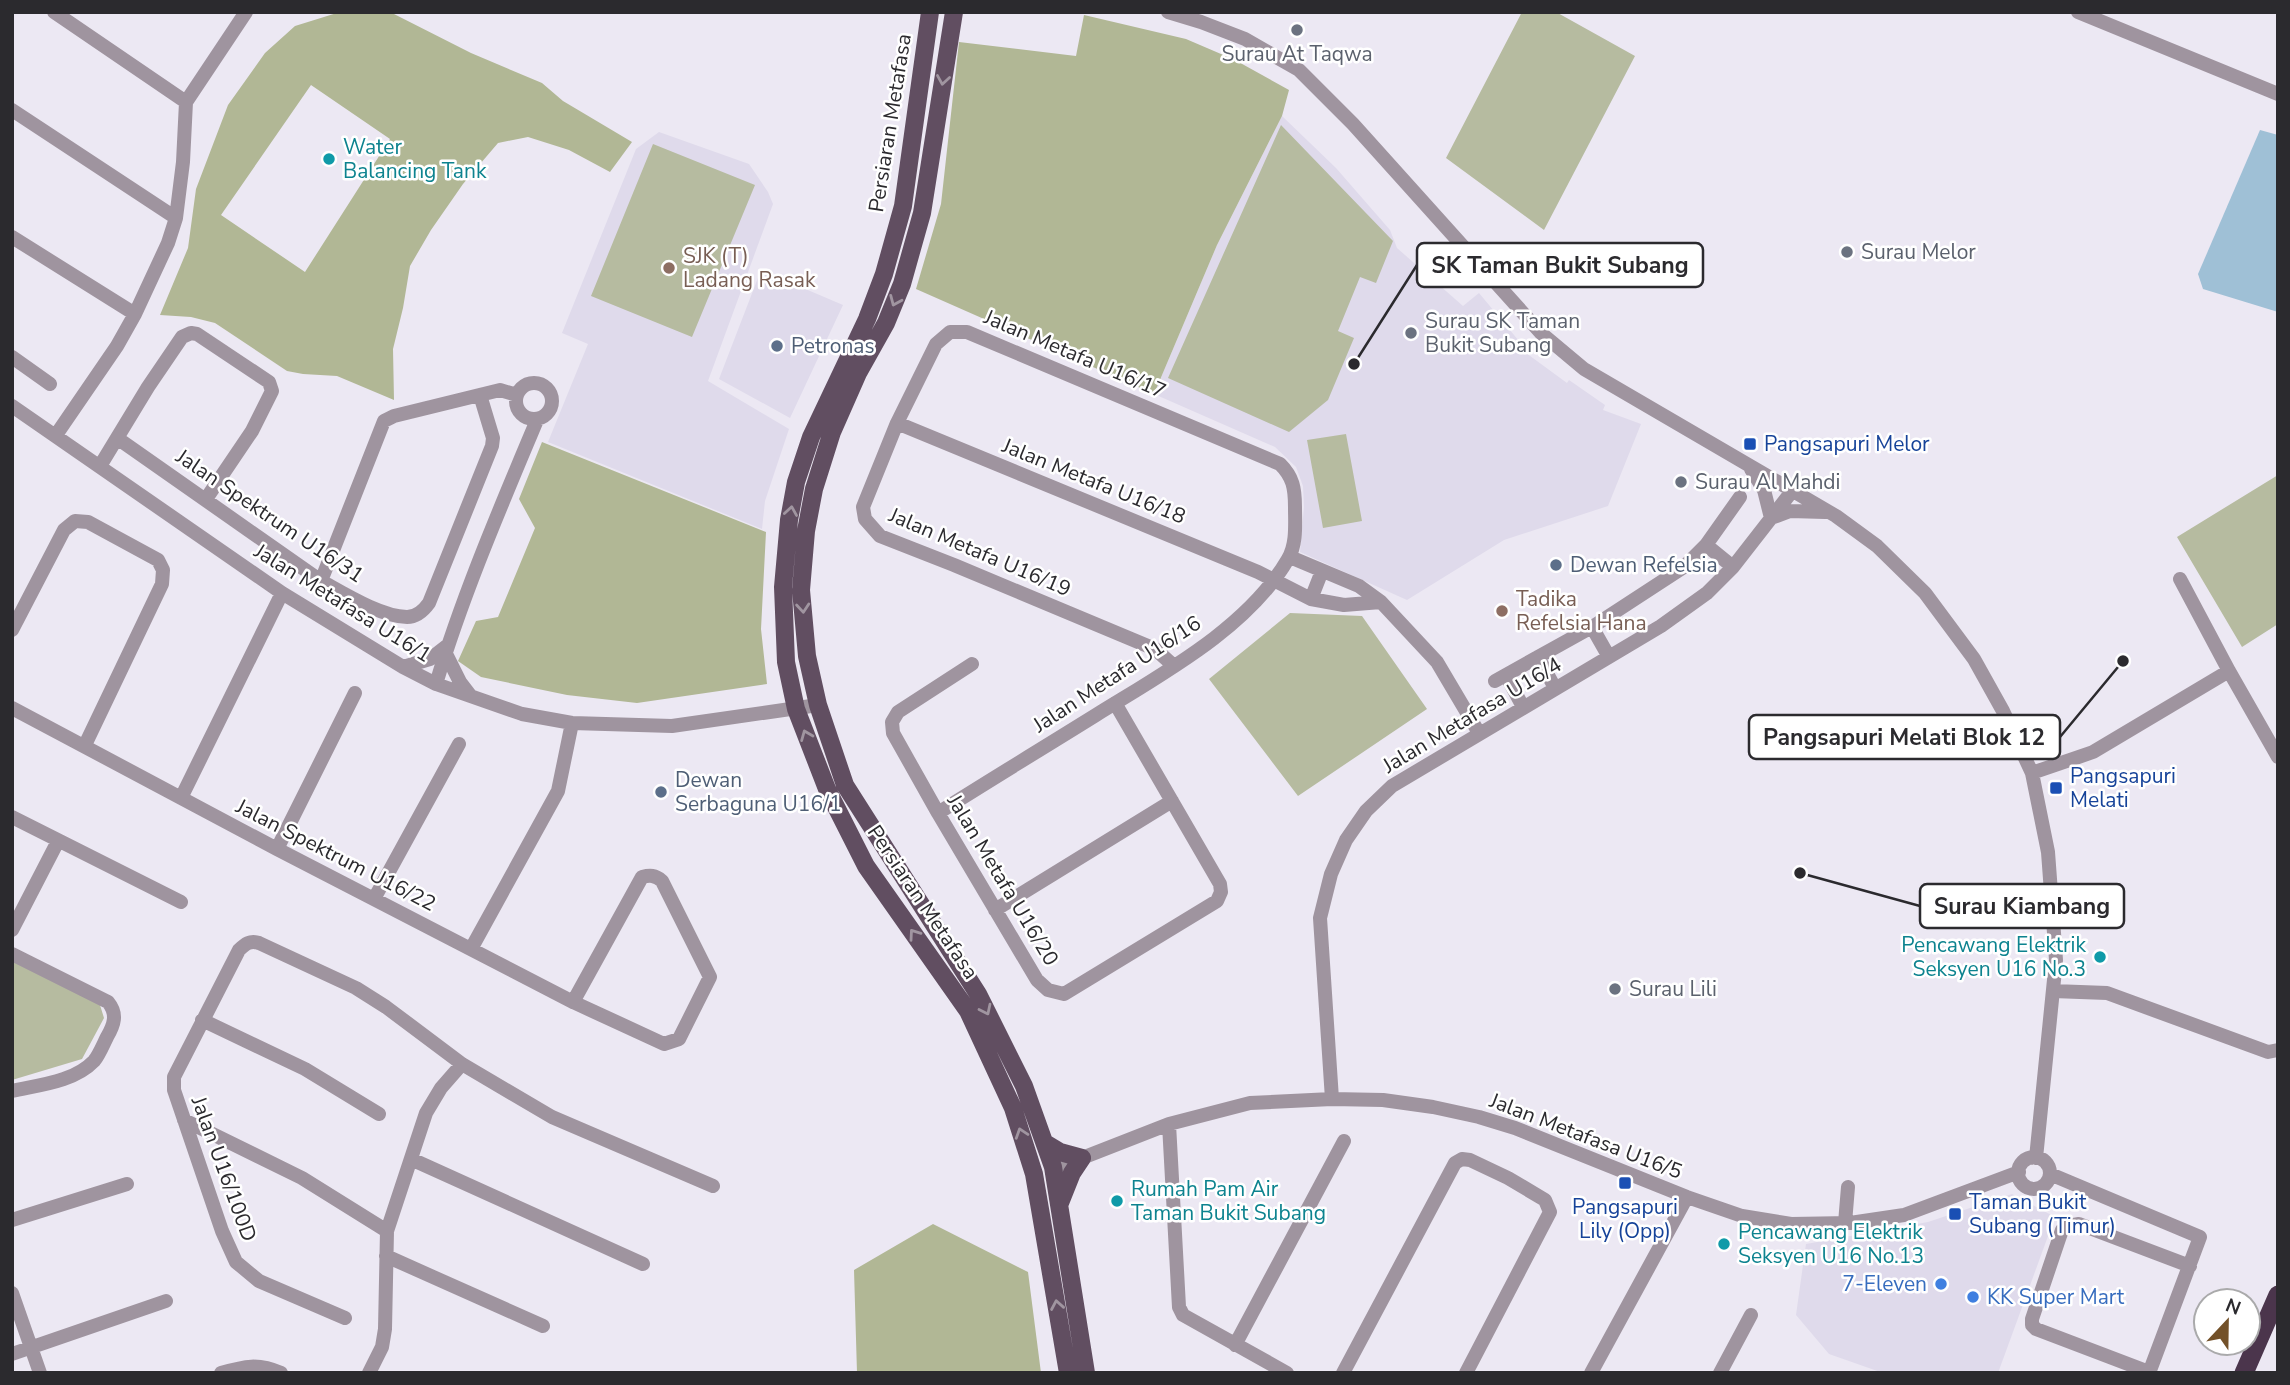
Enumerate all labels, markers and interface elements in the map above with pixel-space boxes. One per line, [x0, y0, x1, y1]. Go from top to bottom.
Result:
marker: Surau At Taqwa [1289, 22, 1305, 38]
street label: Persiaran Metafasa [862, 32, 918, 214]
place label: Surau At Taqwa [1221, 40, 1373, 68]
one-way arrow [936, 74, 951, 86]
place label: Water Balancing Tank [343, 133, 487, 185]
marker: Water Balancing Tank [321, 151, 337, 167]
place label: Surau Melor [1861, 238, 1976, 266]
place label: SJK (T) Ladang Rasak [683, 242, 816, 294]
callout: SK Taman Bukit Subang [1417, 243, 1703, 287]
marker: Surau Melor [1839, 244, 1855, 260]
text: SK Taman Bukit Subang [1431, 250, 1689, 281]
marker: SJK (T) Ladang Rasak [661, 260, 677, 276]
one-way arrow [889, 294, 903, 306]
street label: Jalan Metafa U16/17 [979, 303, 1170, 405]
place label: Surau SK Taman Bukit Subang [1425, 307, 1580, 359]
marker: Surau SK Taman Bukit Subang [1403, 325, 1419, 341]
place label: Petronas [791, 332, 875, 360]
marker: Petronas [769, 338, 785, 354]
place label: Pangsapuri Melor [1764, 430, 1930, 458]
street label: Jalan Metafa U16/18 [997, 431, 1190, 531]
marker: Pangsapuri Melor [1742, 436, 1758, 452]
street label: Jalan Spektrum U16/31 [170, 442, 369, 589]
place label: Surau Al Mahdi [1695, 468, 1840, 496]
marker: Surau Al Mahdi [1673, 474, 1689, 490]
street label: Jalan Metafa U16/19 [884, 501, 1075, 603]
one-way arrow [783, 505, 798, 517]
street label: Jalan Metafasa U16/1 [248, 537, 437, 669]
place label: Dewan Refelsia [1570, 551, 1718, 579]
marker: Dewan Refelsia [1548, 557, 1564, 573]
place label: Tadika Refelsia Hana [1516, 585, 1647, 637]
one-way arrow [795, 603, 810, 614]
marker: Tadika Refelsia Hana [1494, 603, 1510, 619]
street label: Jalan Metafa U16/16 [1027, 609, 1207, 739]
street label: Jalan Metafasa U16/4 [1377, 650, 1567, 780]
callout: Pangsapuri Melati Blok 12 [1749, 715, 2060, 759]
text: Pangsapuri Melati Blok 12 [1763, 722, 2045, 753]
one-way arrow [800, 729, 814, 741]
place label: Pangsapuri Melati [2070, 762, 2176, 814]
place label: Dewan Serbaguna U16/1 [675, 766, 842, 818]
marker: Pangsapuri Melati [2048, 780, 2064, 796]
marker: Dewan Serbaguna U16/1 [653, 784, 669, 800]
street label: Jalan Metafa U16/20 [940, 788, 1065, 971]
street label: Jalan Spektrum U16/22 [230, 792, 441, 918]
street label: Persiaran Metafasa [861, 819, 985, 985]
callout: Surau Kiambang [1920, 884, 2124, 928]
text: Surau Kiambang [1934, 891, 2110, 922]
one-way arrow [910, 929, 922, 942]
place label: Pencawang Elektrik Seksyen U16 No.3 [1901, 931, 2086, 983]
marker: Pencawang Elektrik Seksyen U16 No.3 [2092, 949, 2108, 965]
place label: Surau Lili [1629, 975, 1717, 1003]
marker: Surau Lili [1607, 981, 1623, 997]
one-way arrow [977, 1003, 991, 1015]
street label: Jalan Metafasa U16/5 [1485, 1086, 1686, 1186]
street label: Jalan U16/100D [184, 1092, 263, 1245]
one-way arrow [1015, 1127, 1029, 1140]
place label: Rumah Pam Air Taman Bukit Subang [1131, 1175, 1326, 1227]
marker: Pangsapuri Lily (Opp) [1617, 1175, 1633, 1191]
place label: Taman Bukit Subang (Timur) [1969, 1188, 2116, 1240]
marker: Rumah Pam Air Taman Bukit Subang [1109, 1193, 1125, 1209]
place label: Pangsapuri Lily (Opp) [1572, 1193, 1678, 1245]
marker: Taman Bukit Subang (Timur) [1947, 1206, 1963, 1222]
place label: Pencawang Elektrik Seksyen U16 No.13 [1738, 1218, 1924, 1270]
marker: Pencawang Elektrik Seksyen U16 No.13 [1716, 1236, 1732, 1252]
place label: 7-Eleven [1842, 1270, 1927, 1298]
marker: 7-Eleven [1933, 1276, 1949, 1292]
place label: KK Super Mart [1987, 1283, 2125, 1311]
north arrow [2192, 1287, 2262, 1357]
marker: KK Super Mart [1965, 1289, 1981, 1305]
text: N [2222, 1292, 2244, 1322]
one-way arrow [1050, 1300, 1065, 1311]

